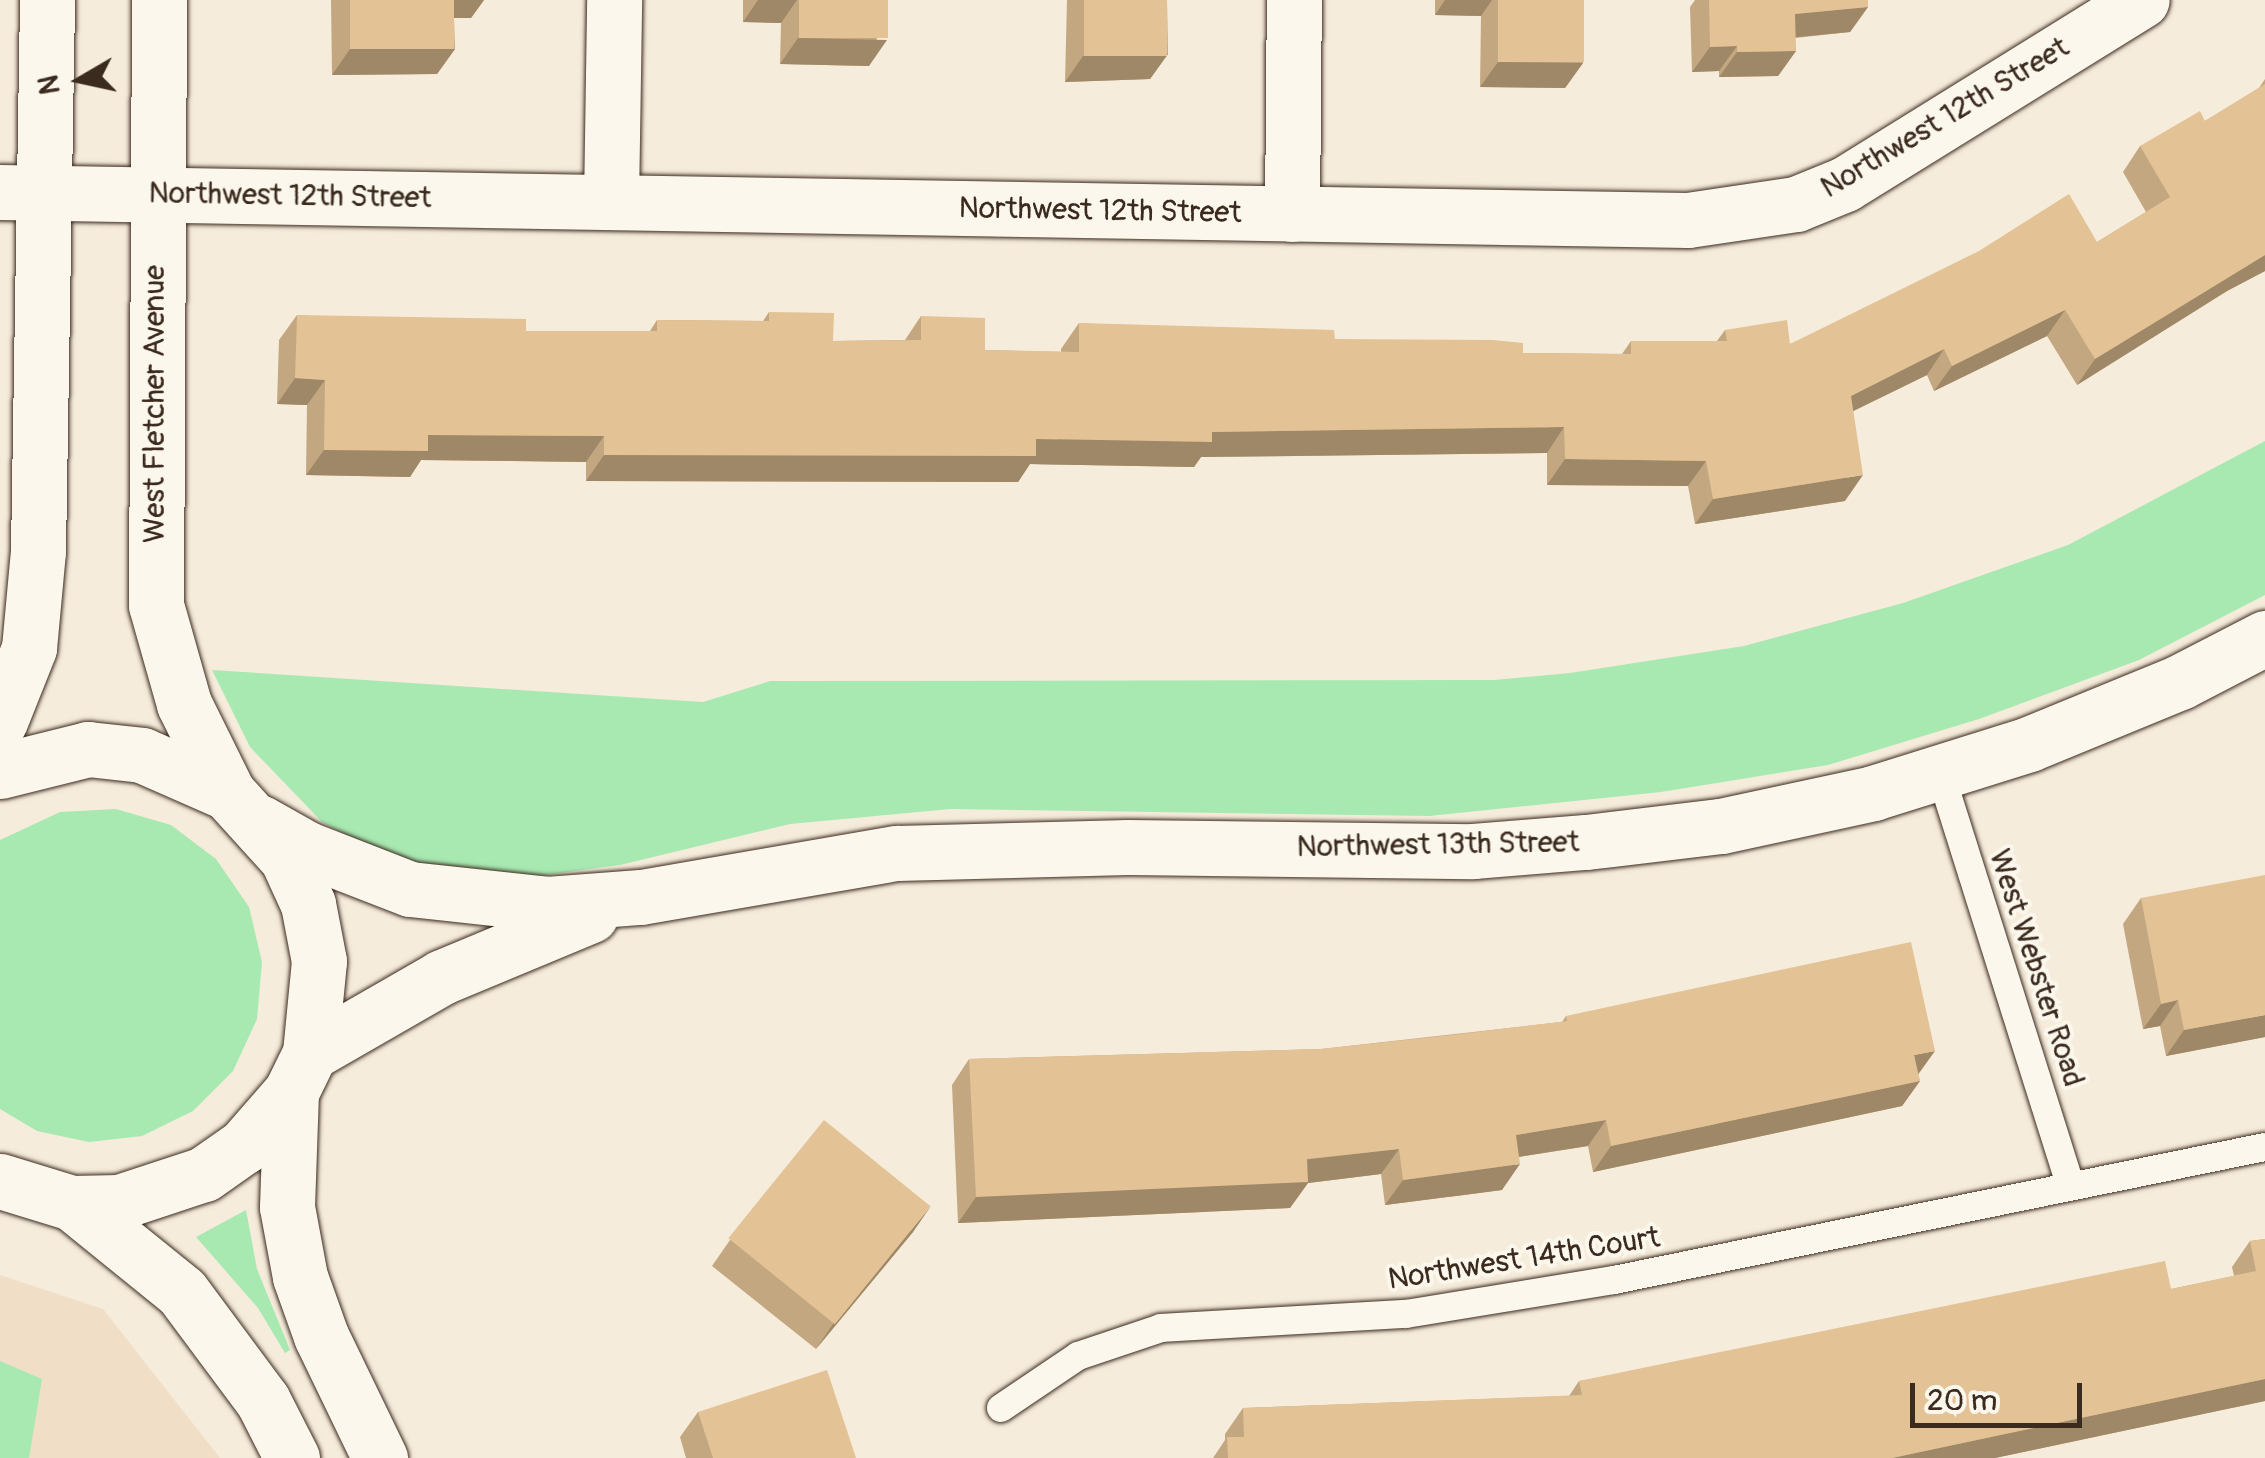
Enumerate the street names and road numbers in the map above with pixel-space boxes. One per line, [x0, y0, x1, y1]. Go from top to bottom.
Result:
street label: Northwest 12th Street [1815, 30, 2075, 206]
street label: Northwest 12th Street [148, 176, 432, 216]
street label: Northwest 12th Street [958, 191, 1242, 231]
street label: West Fletcher Avenue [137, 265, 173, 543]
street label: Northwest 13th Street [1296, 825, 1580, 865]
street label: West Webster Road [1981, 845, 2091, 1091]
street label: Northwest 14th Court [1386, 1220, 1662, 1298]

